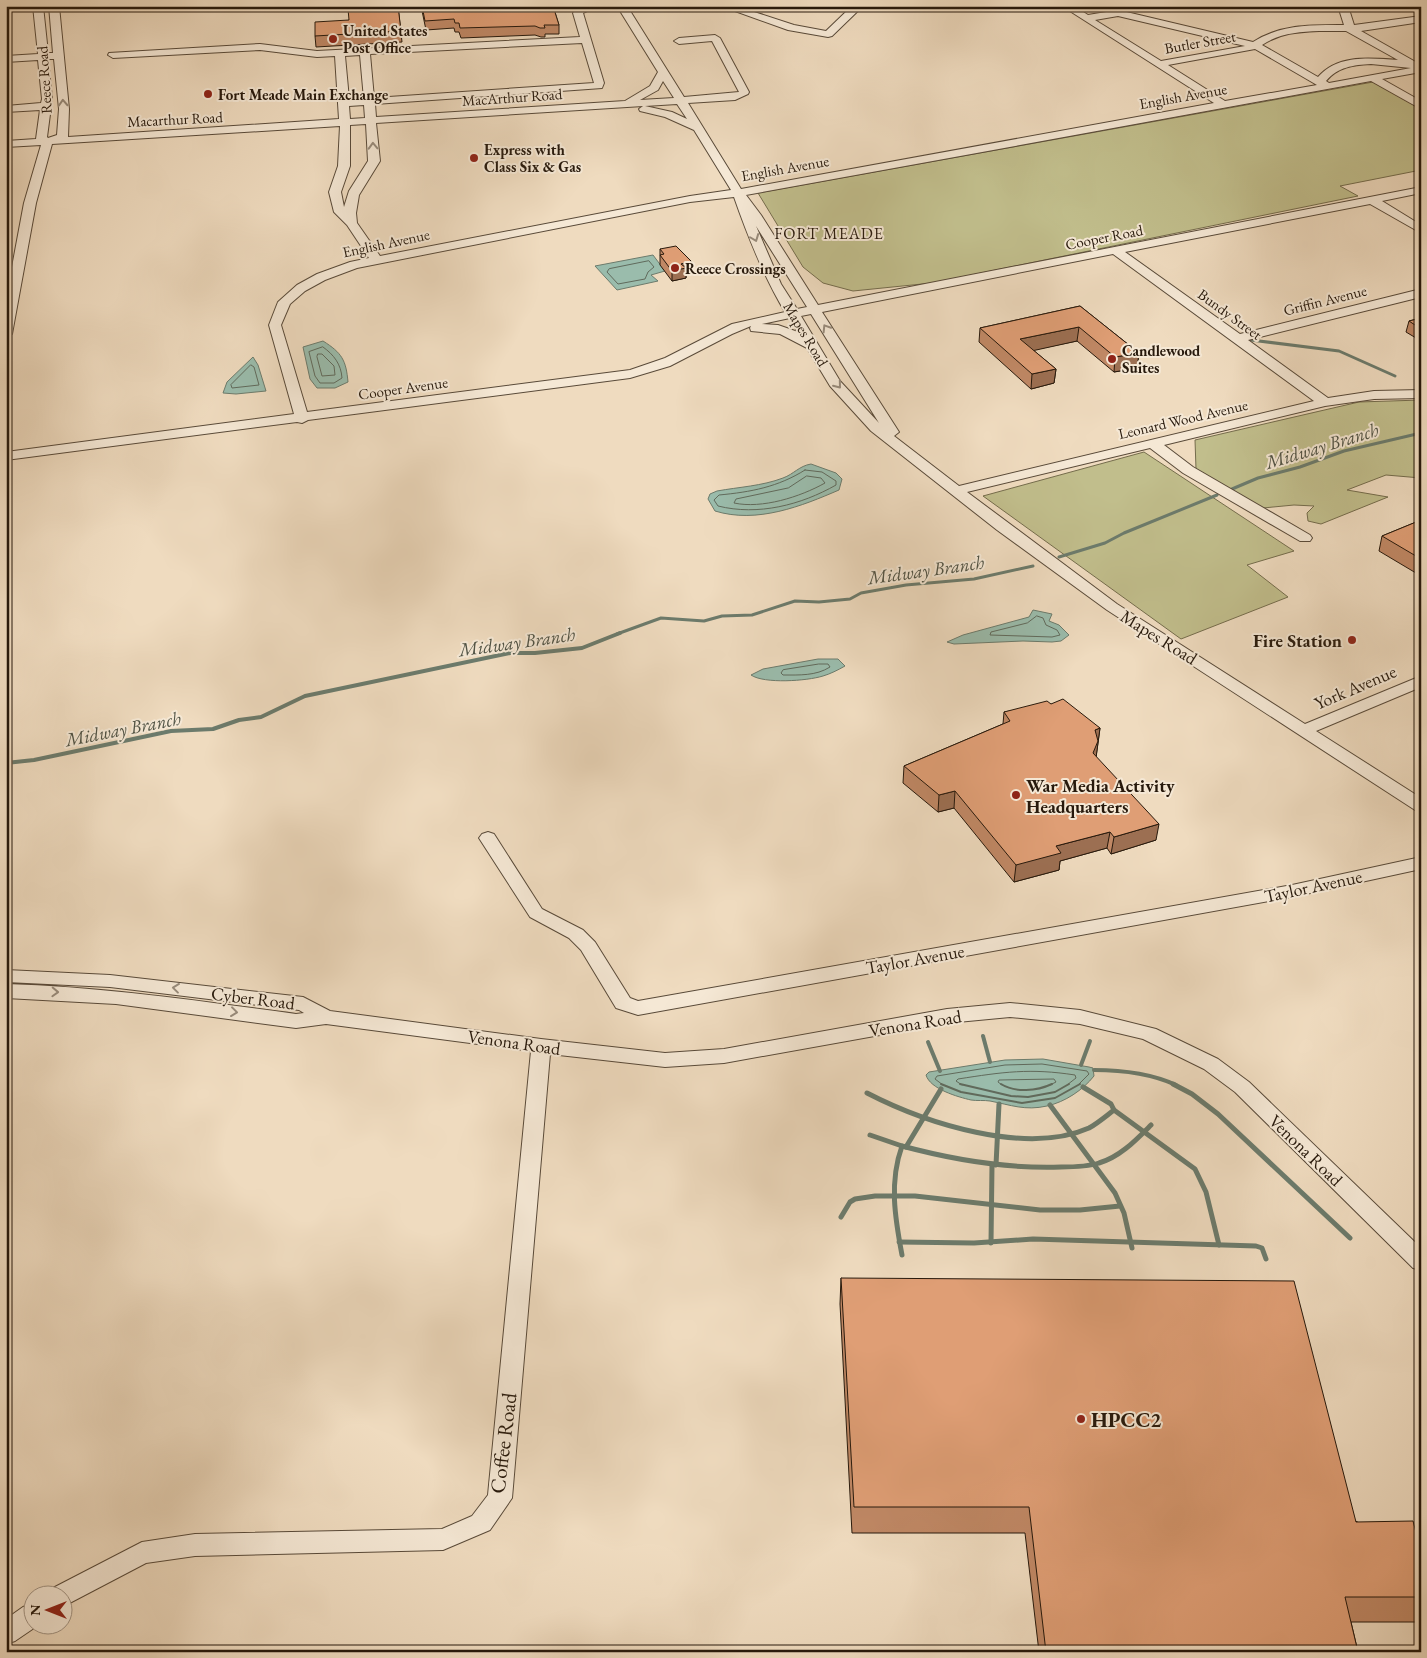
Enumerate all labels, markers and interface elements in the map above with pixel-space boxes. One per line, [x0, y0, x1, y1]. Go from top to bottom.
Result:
place label: United States Post Office [343, 21, 428, 57]
street label: Butler Street [1163, 26, 1237, 58]
marker: United States Post Office [327, 33, 339, 45]
street label: Reece Road [32, 45, 56, 115]
street label: English Avenue [1138, 79, 1229, 113]
street label: MacArthur Road [461, 84, 563, 110]
place label: Fort Meade Main Exchange [218, 85, 388, 104]
marker: Fort Meade Main Exchange [202, 88, 214, 100]
one-way arrow [58, 99, 69, 107]
street label: Macarthur Road [127, 107, 224, 131]
place label: Express with Class Six & Gas [484, 140, 581, 176]
one-way arrow [368, 142, 378, 150]
street label: English Avenue [740, 151, 831, 185]
marker: Express with Class Six & Gas [468, 152, 480, 164]
street label: Cooper Road [1064, 220, 1145, 254]
district label: FORT MEADE [774, 223, 884, 244]
street label: English Avenue [341, 224, 432, 262]
one-way arrow [749, 233, 759, 242]
place label: Reece Crossings [685, 259, 786, 278]
marker: Reece Crossings [669, 262, 681, 274]
street label: Griffin Avenue [1281, 280, 1369, 320]
street label: Bundy Street [1194, 284, 1266, 344]
street label: Mapes Road [779, 298, 833, 370]
one-way arrow [822, 325, 832, 334]
place label: Candlewood Suites [1122, 341, 1201, 377]
marker: Candlewood Suites [1106, 353, 1118, 365]
street label: Cooper Avenue [357, 372, 449, 404]
one-way arrow [832, 379, 840, 388]
street label: Leonard Wood Avenue [1116, 395, 1250, 443]
water label: Midway Branch [1261, 417, 1382, 475]
water label: Midway Branch [865, 549, 986, 591]
street label: Mapes Road [1116, 604, 1203, 670]
water label: Midway Branch [456, 621, 577, 663]
place label: Fire Station [1253, 629, 1342, 652]
marker: Fire Station [1346, 634, 1358, 646]
street label: York Avenue [1310, 659, 1400, 715]
water label: Midway Branch [62, 706, 183, 753]
place label: War Media Activity Headquarters [1026, 774, 1175, 818]
marker: War Media Activity Headquarters [1010, 789, 1022, 801]
street label: Taylor Avenue [1262, 864, 1364, 908]
street label: Taylor Avenue [864, 939, 966, 979]
street label: Cyber Road [210, 981, 297, 1015]
one-way arrow [172, 983, 180, 994]
one-way arrow [51, 987, 59, 998]
street label: Venona Road [867, 1004, 964, 1042]
one-way arrow [230, 1006, 238, 1017]
street label: Venona Road [466, 1024, 563, 1060]
street label: Venona Road [1264, 1109, 1348, 1191]
street label: Coffee Road [483, 1391, 523, 1495]
place label: HPCC2 [1091, 1406, 1161, 1433]
marker: HPCC2 [1075, 1413, 1087, 1425]
north arrow [22, 1586, 72, 1636]
text: N [26, 1604, 44, 1616]

